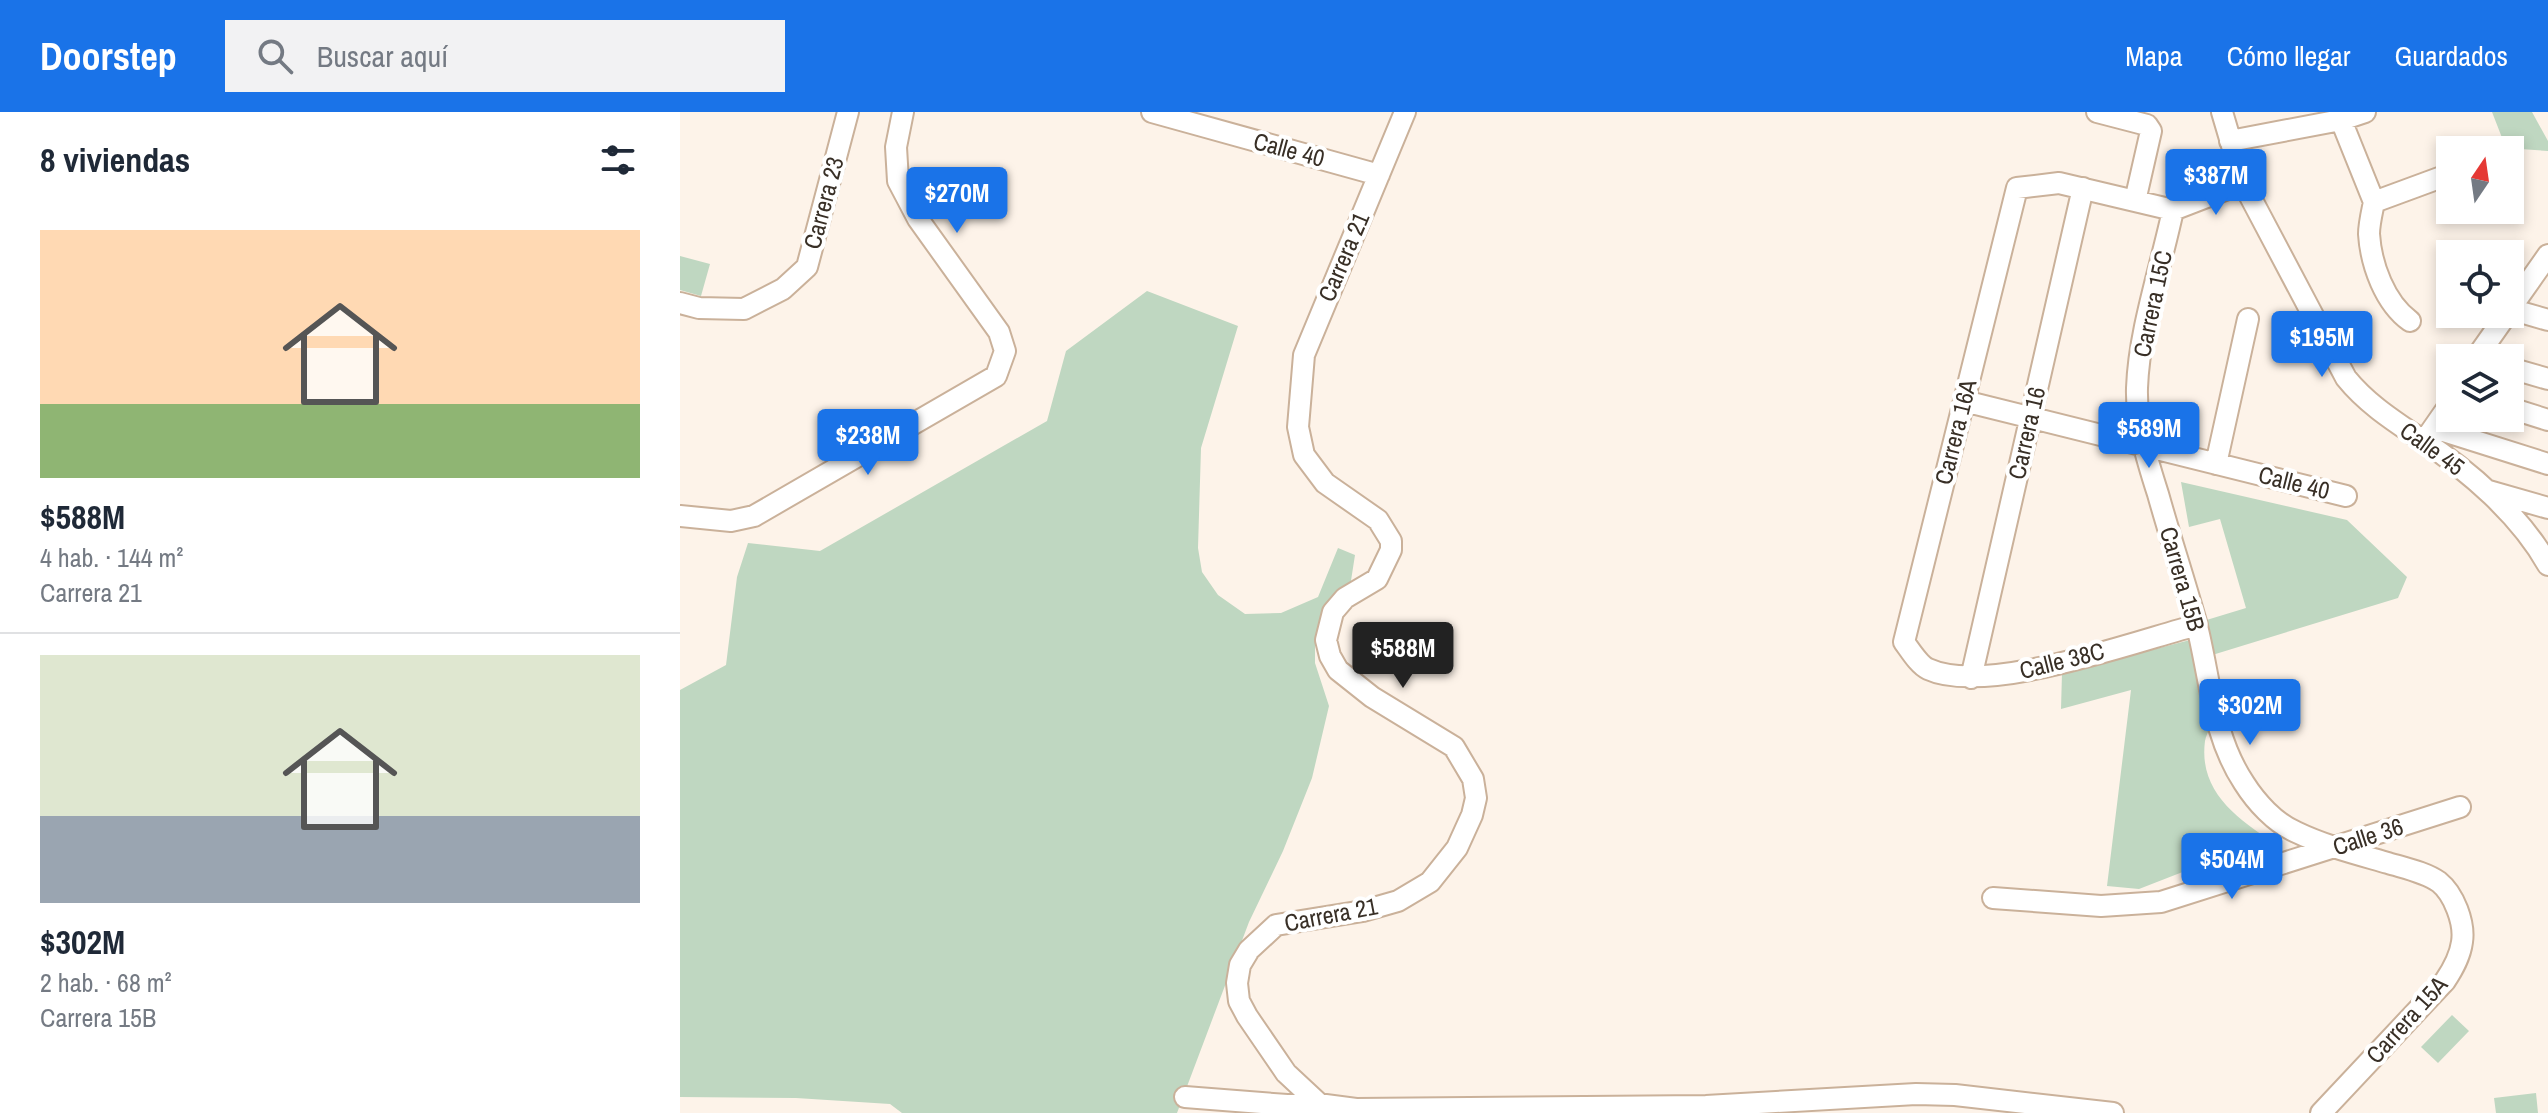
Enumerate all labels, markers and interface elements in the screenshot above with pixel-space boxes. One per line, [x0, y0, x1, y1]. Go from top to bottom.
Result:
search box [225, 20, 785, 92]
text: Doorstep [40, 31, 177, 82]
icon: search [253, 34, 297, 78]
text: Buscar aquí [317, 36, 448, 76]
text: Mapa [2125, 37, 2183, 75]
text: Cómo llegar [2227, 37, 2350, 75]
text: Guardados [2394, 37, 2508, 75]
street label: Calle 40 [1250, 124, 1328, 174]
north arrow [2436, 136, 2524, 224]
map controls [2436, 136, 2524, 432]
text: 8 viviendas [40, 137, 190, 183]
icon: filters [596, 138, 640, 182]
pin: $387M [2160, 149, 2272, 217]
street label: Carrera 23 [795, 153, 851, 252]
text: $387M [2183, 157, 2249, 192]
pin: $270M [901, 167, 1013, 235]
text: $270M [924, 175, 990, 210]
street label: Carrera 21 [1310, 207, 1376, 306]
button: locate [2436, 240, 2524, 328]
street label: Carrera 15C [2125, 248, 2179, 360]
icon: home [268, 282, 412, 426]
pin: $195M [2266, 311, 2378, 379]
text: $195M [2289, 319, 2355, 354]
button: layers [2436, 344, 2524, 432]
street label: Carrera 16A [1927, 375, 1984, 488]
street label: Carrera 16 [2000, 383, 2052, 482]
pin: $589M [2093, 402, 2205, 470]
pin: $238M [812, 409, 924, 477]
text: $589M [2116, 410, 2182, 445]
street label: Calle 45 [2394, 414, 2471, 482]
text: $238M [835, 417, 901, 452]
street label: Calle 40 [2255, 458, 2333, 506]
text: $588M [40, 494, 125, 540]
street label: Carrera 15B [2153, 523, 2213, 635]
text: 4 hab. · 144 m² [40, 540, 183, 575]
text: Carrera 21 [40, 575, 142, 610]
pin: $588M [1347, 622, 1459, 690]
text: $588M [1370, 630, 1436, 665]
street label: Calle 38C [2016, 634, 2108, 686]
pin: $302M [2194, 679, 2306, 747]
text: $302M [2217, 687, 2283, 722]
icon: home [268, 707, 412, 851]
street label: Calle 36 [2328, 810, 2407, 862]
pin: $504M [2176, 833, 2288, 901]
text: $504M [2199, 841, 2265, 876]
street label: Carrera 21 [1282, 889, 1380, 939]
text: $302M [40, 919, 125, 965]
text: 2 hab. · 68 m² [40, 965, 172, 1000]
street label: Carrera 15A [2359, 968, 2455, 1070]
text: Carrera 15B [40, 1000, 156, 1035]

